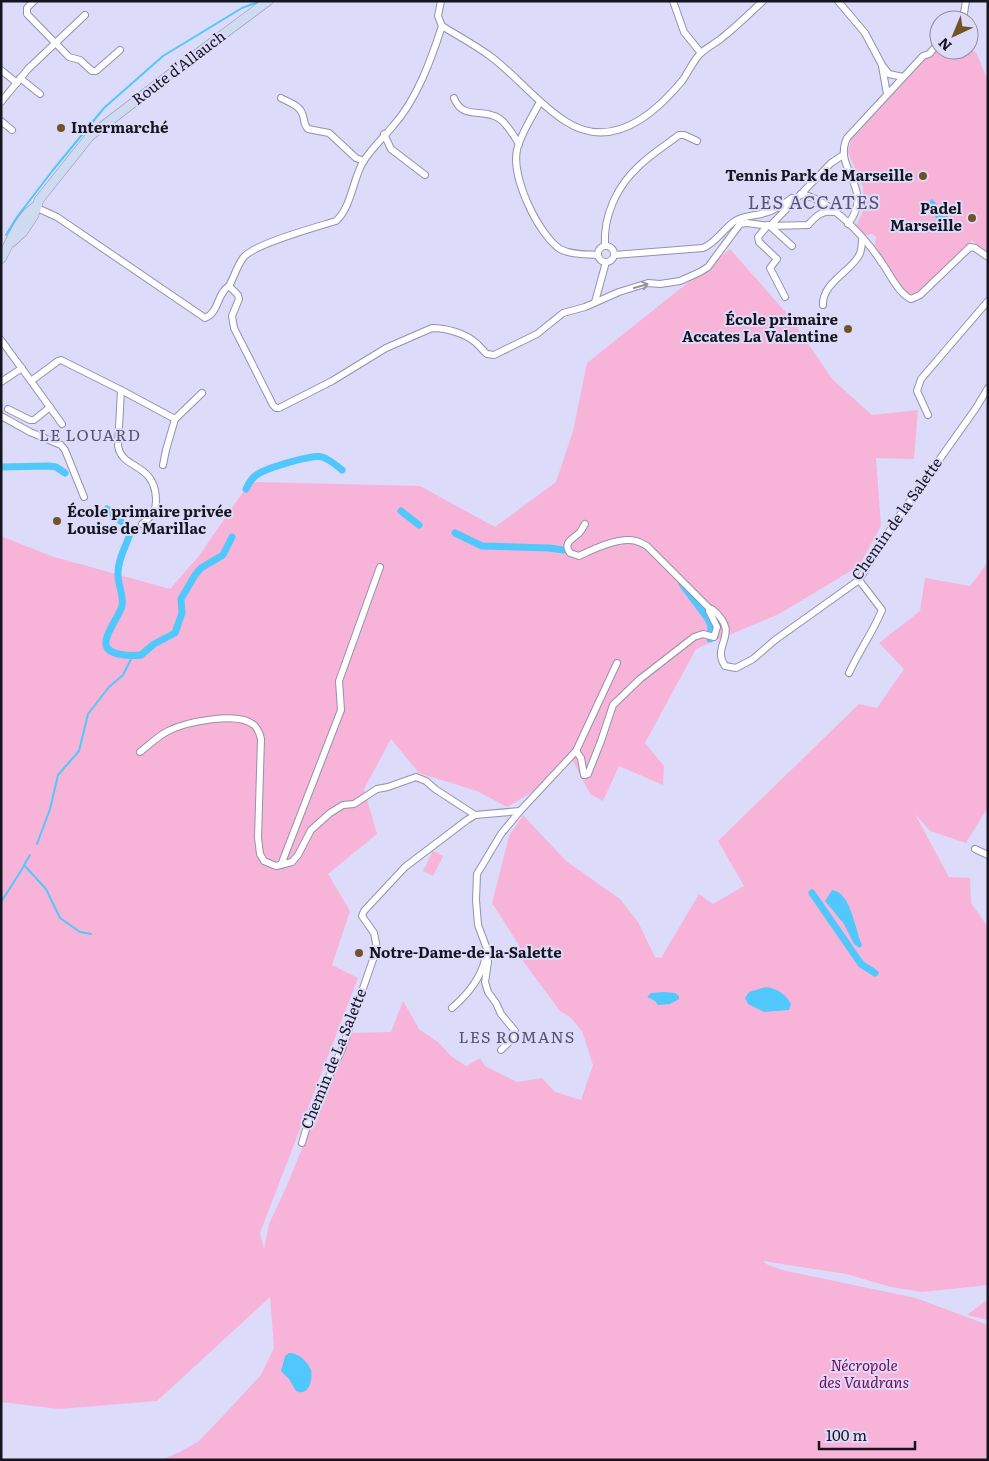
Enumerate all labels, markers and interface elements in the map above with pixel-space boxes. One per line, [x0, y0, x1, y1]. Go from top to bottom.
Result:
north arrow [929, 10, 979, 60]
street label: Route d'Allauch [126, 24, 230, 110]
text: N [933, 34, 955, 56]
place label: Intermarché [71, 115, 169, 138]
marker: Intermarché [55, 122, 67, 134]
place label: Tennis Park de Marseille [725, 163, 914, 186]
marker: Tennis Park de Marseille [917, 170, 929, 182]
district label: LES ACCATES [748, 188, 880, 215]
place label: Padel Marseille [890, 196, 963, 236]
marker: Padel Marseille [966, 212, 978, 224]
one-way arrow [632, 280, 648, 290]
place label: École primaire Accates La Valentine [682, 307, 838, 347]
marker: École primaire Accates La Valentine [842, 323, 854, 335]
district label: LE LOUARD [39, 422, 141, 446]
street label: Chemin de la Salette [845, 452, 947, 584]
place label: École primaire privée Louise de Marillac [67, 499, 232, 539]
marker: École primaire privée Louise de Marillac [51, 515, 63, 527]
place label: Notre-Dame-de-la-Salette [369, 940, 562, 963]
marker: Notre-Dame-de-la-Salette [353, 947, 365, 959]
street label: Chemin de La Salette [294, 984, 371, 1132]
district label: LES ROMANS [459, 1024, 575, 1048]
park label: Nécropole des Vaudrans [819, 1353, 909, 1393]
scale bar [819, 1418, 915, 1450]
text: 100 m [826, 1423, 867, 1446]

